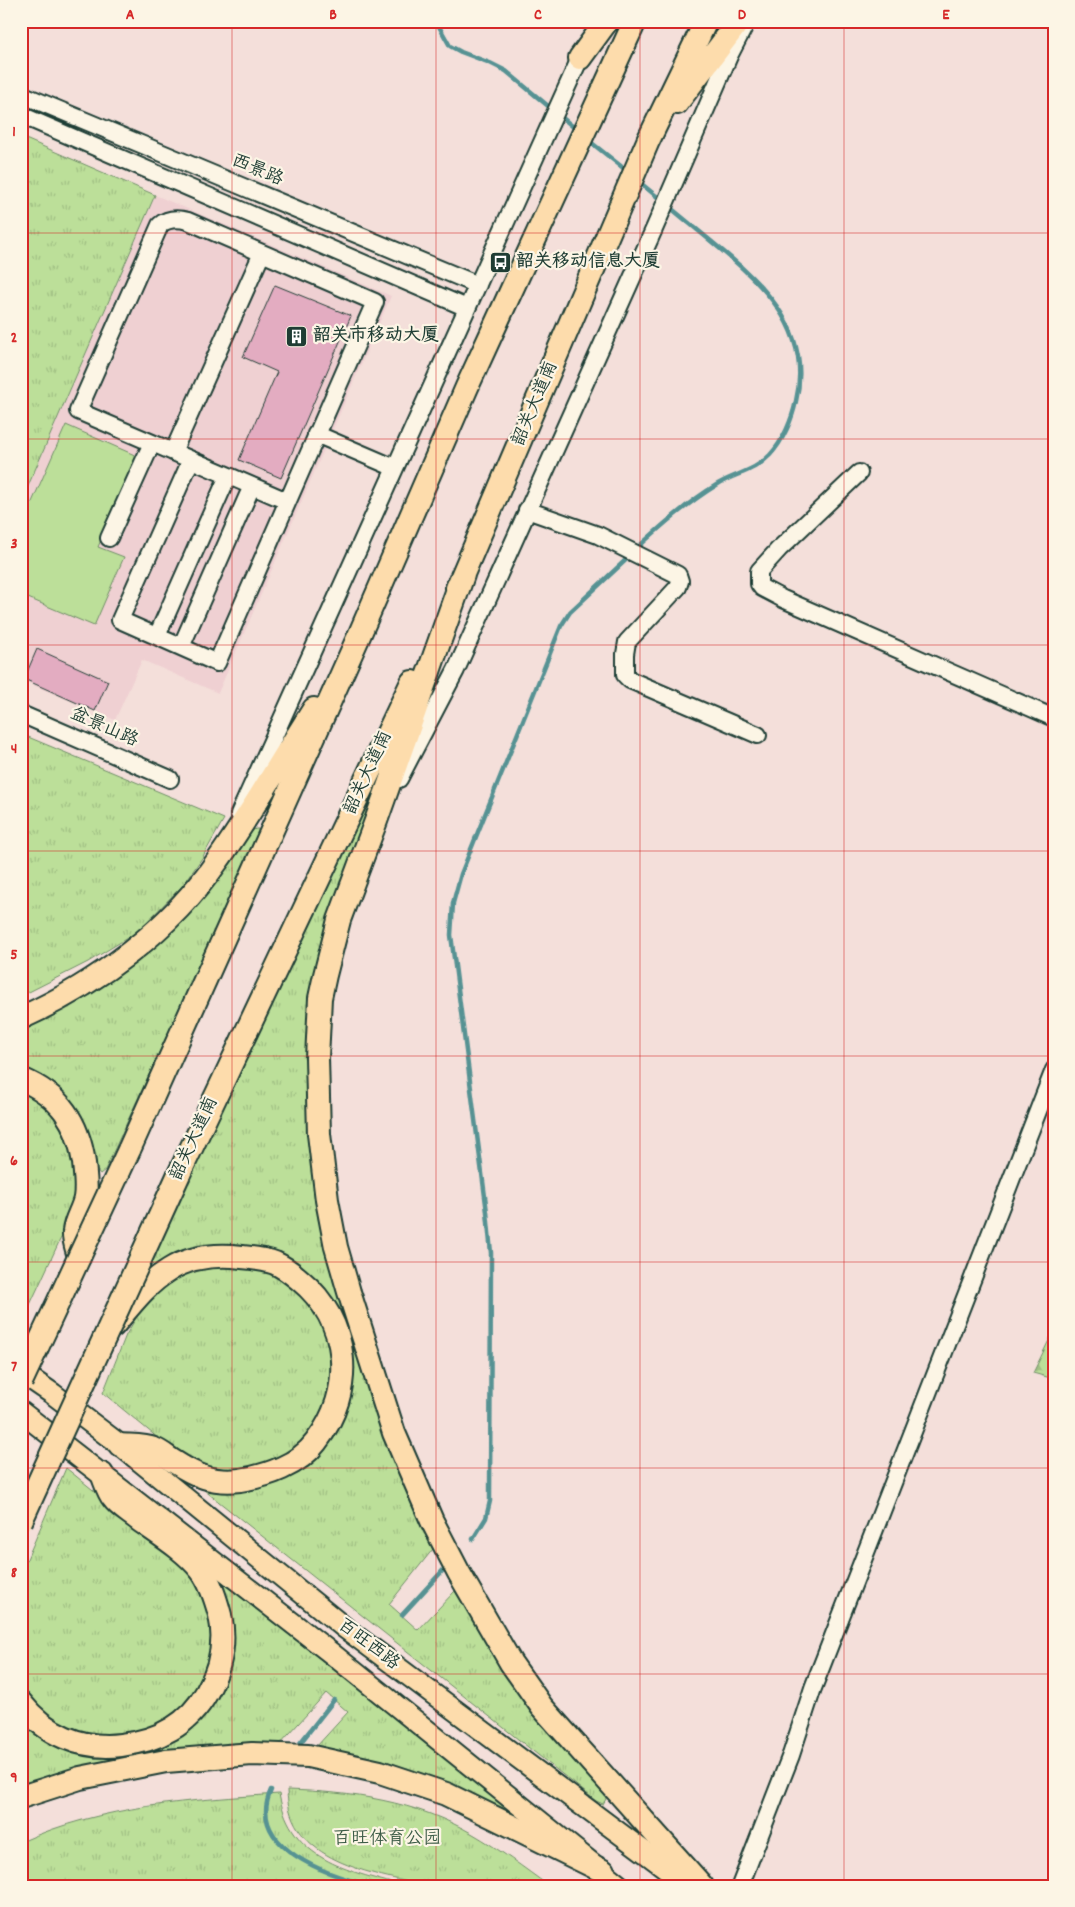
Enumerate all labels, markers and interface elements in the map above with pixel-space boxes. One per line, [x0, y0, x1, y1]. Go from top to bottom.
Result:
text: A [126, 4, 135, 27]
text: B [329, 4, 337, 27]
text: C [534, 4, 542, 27]
text: D [738, 4, 747, 27]
text: E [942, 4, 950, 27]
text: 1 [12, 121, 16, 144]
street label: 西景路 [227, 149, 287, 193]
bus stop icon: 韶关移动信息大厦 [488, 250, 512, 274]
place label: 韶关移动信息大厦 [516, 250, 660, 275]
building icon: 韶关市移动大厦 [285, 324, 309, 348]
place label: 韶关市移动大厦 [313, 324, 439, 349]
text: 2 [11, 327, 18, 350]
street label: 韶关大道南 [507, 358, 565, 450]
text: 3 [10, 533, 18, 556]
street label: 盆景山路 [66, 702, 142, 754]
street label: 韶关大道南 [339, 727, 399, 819]
text: 4 [11, 738, 17, 761]
text: 5 [10, 944, 18, 967]
street label: 韶关大道南 [165, 1093, 225, 1185]
text: 6 [10, 1150, 18, 1173]
text: 7 [11, 1356, 17, 1379]
text: 8 [11, 1562, 18, 1585]
street label: 百旺西路 [332, 1613, 404, 1677]
text: 9 [10, 1767, 18, 1790]
park label: 百旺体育公园 [333, 1827, 441, 1852]

